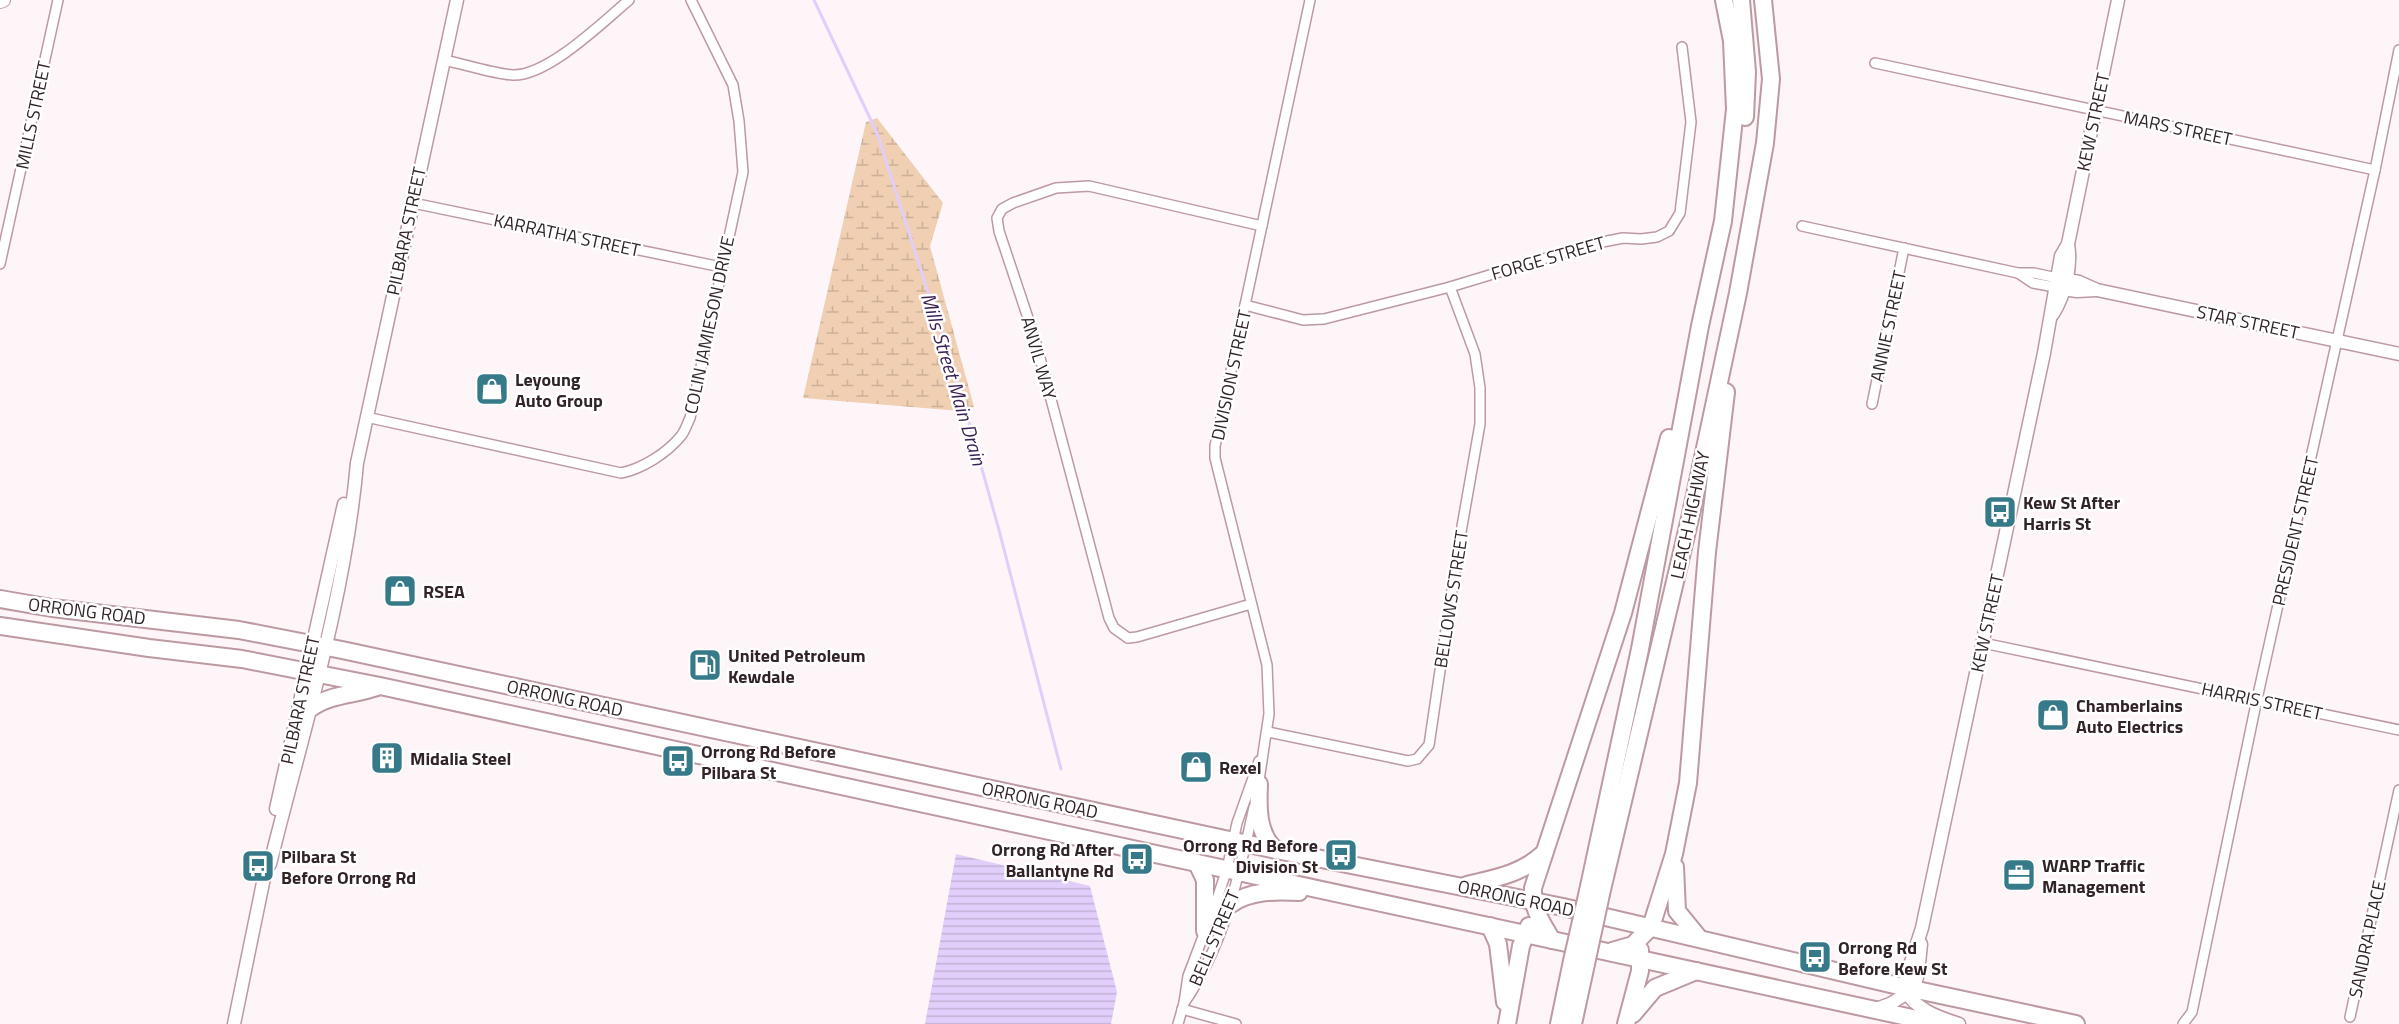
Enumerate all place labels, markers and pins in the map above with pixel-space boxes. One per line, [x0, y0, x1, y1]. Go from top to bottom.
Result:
place label: Leyoung Auto Group [515, 366, 603, 414]
shop icon: Leyoung Auto Group [474, 371, 510, 407]
place label: Kew St After Harris St [2023, 489, 2120, 537]
bus stop icon: Kew St After Harris St [1982, 494, 2018, 530]
shop icon: RSEA [382, 573, 418, 609]
place label: RSEA [423, 578, 465, 605]
place label: United Petroleum Kewdale [728, 642, 866, 690]
fuel station icon: United Petroleum Kewdale [687, 647, 723, 683]
place label: Chamberlains Auto Electrics [2076, 692, 2183, 740]
shop icon: Chamberlains Auto Electrics [2035, 697, 2071, 733]
place label: Orrong Rd Before Pilbara St [701, 738, 836, 786]
building icon: Midalia Steel [369, 740, 405, 776]
bus stop icon: Orrong Rd Before Pilbara St [660, 743, 696, 779]
place label: Midalia Steel [410, 745, 511, 772]
shop icon: Rexel [1178, 749, 1214, 785]
place label: Rexel [1219, 754, 1262, 781]
place label: Orrong Rd Before Division St [1183, 832, 1318, 880]
place label: Orrong Rd After Ballantyne Rd [991, 836, 1114, 884]
bus stop icon: Orrong Rd Before Division St [1323, 837, 1359, 873]
bus stop icon: Orrong Rd After Ballantyne Rd [1119, 841, 1155, 877]
place label: Pilbara St Before Orrong Rd [281, 843, 416, 891]
bus stop icon: Pilbara St Before Orrong Rd [240, 848, 276, 884]
place label: WARP Traffic Management [2042, 852, 2146, 900]
office icon: WARP Traffic Management [2001, 857, 2037, 893]
place label: Orrong Rd Before Kew St [1838, 934, 1948, 982]
bus stop icon: Orrong Rd Before Kew St [1797, 939, 1833, 975]

